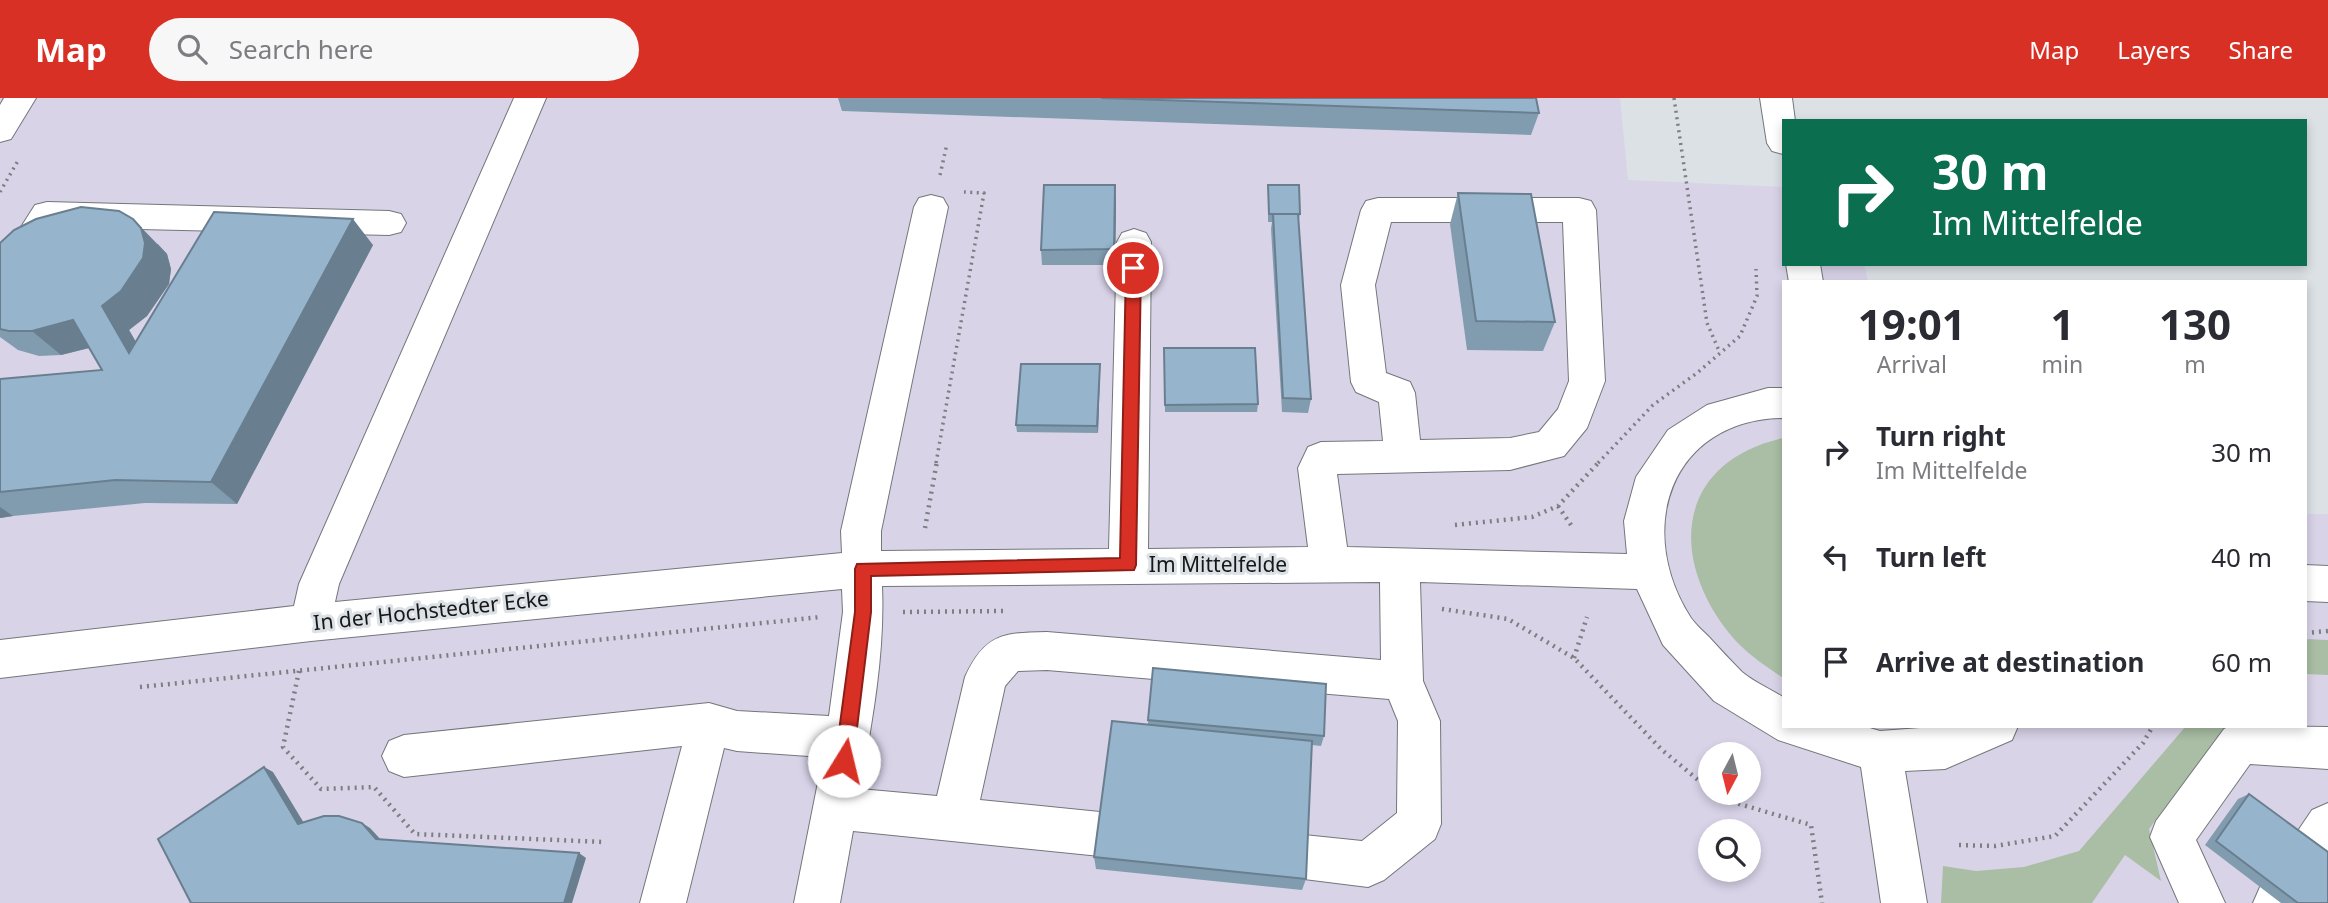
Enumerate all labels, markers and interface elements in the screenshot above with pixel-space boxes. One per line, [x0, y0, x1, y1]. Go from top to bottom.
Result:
search box [149, 18, 639, 81]
text: Map [35, 27, 107, 72]
icon: search [173, 30, 211, 68]
text: Search here [229, 31, 373, 67]
text: Map [2029, 33, 2079, 66]
text: Layers [2117, 33, 2191, 66]
text: Share [2229, 33, 2293, 66]
text: 30 m [1932, 138, 2049, 204]
icon: right [1817, 147, 1908, 238]
text: Im Mittelfelde [1932, 201, 2143, 244]
pin [1103, 238, 1163, 298]
icon: arrive [1114, 249, 1152, 287]
text: 19:01 [1858, 295, 1966, 352]
text: 1 [2050, 295, 2074, 352]
text: 130 [2159, 295, 2231, 352]
text: Arrival [1877, 348, 1947, 380]
text: min [2042, 348, 2083, 380]
text: m [2184, 348, 2206, 380]
text: Turn right [1876, 418, 2006, 454]
icon: right [1817, 433, 1855, 471]
text: 30 m [2211, 434, 2272, 470]
text: Im Mittelfelde [1876, 454, 2028, 486]
icon: left [1817, 538, 1855, 576]
text: Turn left [1876, 539, 1987, 575]
text: 40 m [2211, 539, 2272, 575]
street label: Im Mittelfelde [1149, 550, 1287, 578]
street label: In der Hochstedter Ecke [312, 584, 550, 636]
icon: arrive [1817, 643, 1855, 681]
text: Arrive at destination [1876, 644, 2145, 680]
text: 60 m [2211, 644, 2272, 680]
position arrow [807, 724, 881, 798]
north arrow [1698, 742, 1760, 805]
map controls [1698, 742, 1761, 882]
button: search [1698, 819, 1761, 882]

